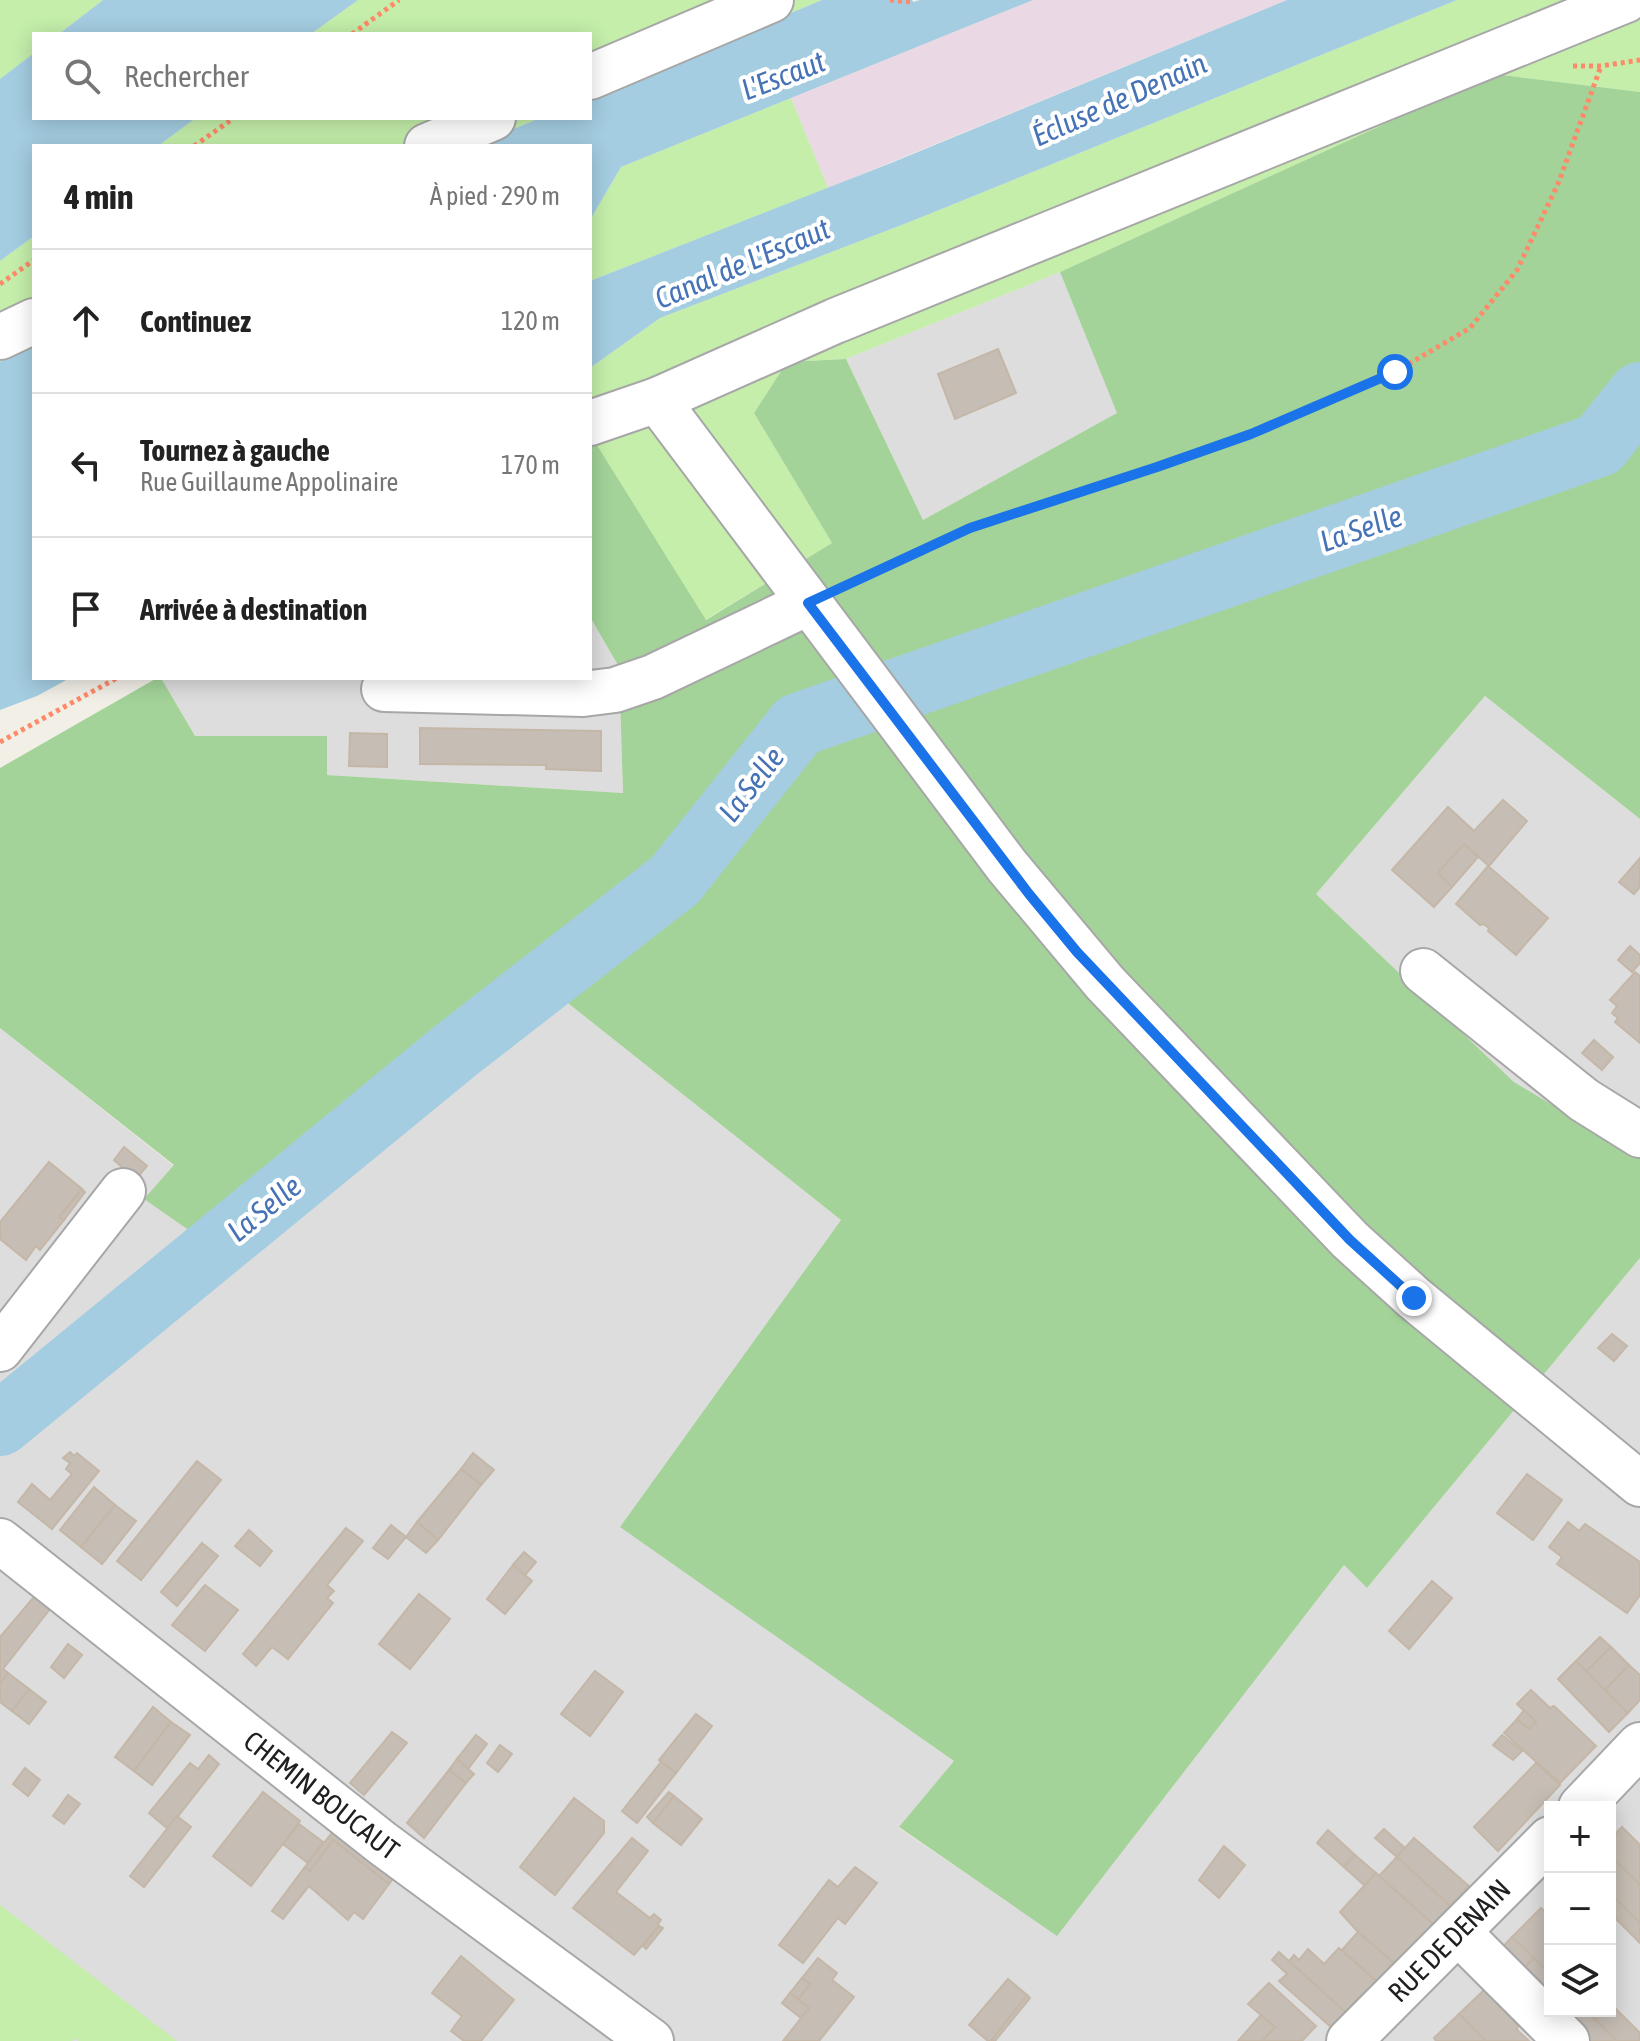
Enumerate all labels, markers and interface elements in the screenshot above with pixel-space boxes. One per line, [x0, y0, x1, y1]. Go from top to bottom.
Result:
search box [32, 32, 592, 120]
water label: L'Escaut [736, 43, 830, 106]
water label: Écluse de Denain [1027, 45, 1211, 153]
icon: search [60, 54, 104, 98]
text: Rechercher [124, 59, 249, 93]
text: 4 min [64, 177, 133, 216]
text: À pied · 290 m [430, 181, 560, 211]
water label: Canal de L'Escaut [649, 211, 835, 315]
icon: ahead [64, 299, 108, 343]
text: Continuez [140, 304, 251, 338]
text: 120 m [501, 306, 560, 336]
route start [1377, 354, 1413, 390]
text: Tournez à gauche [140, 433, 330, 467]
icon: left [64, 443, 108, 487]
text: 170 m [501, 450, 560, 480]
text: Rue Guillaume Appolinaire [140, 467, 398, 497]
water label: La Selle [1315, 498, 1407, 558]
icon: arrive [64, 587, 108, 631]
text: Arrivée à destination [140, 592, 367, 626]
water label: La Selle [711, 740, 791, 828]
water label: La Selle [220, 1168, 308, 1248]
route end [1396, 1280, 1432, 1316]
street label: CHEMIN BOUCAUT [238, 1724, 405, 1866]
map controls [1544, 1801, 1616, 2017]
button: + [1544, 1801, 1616, 1873]
street label: RUE DE DENAIN [1382, 1873, 1517, 2008]
button: − [1544, 1873, 1616, 1945]
button: layers [1544, 1945, 1616, 2017]

